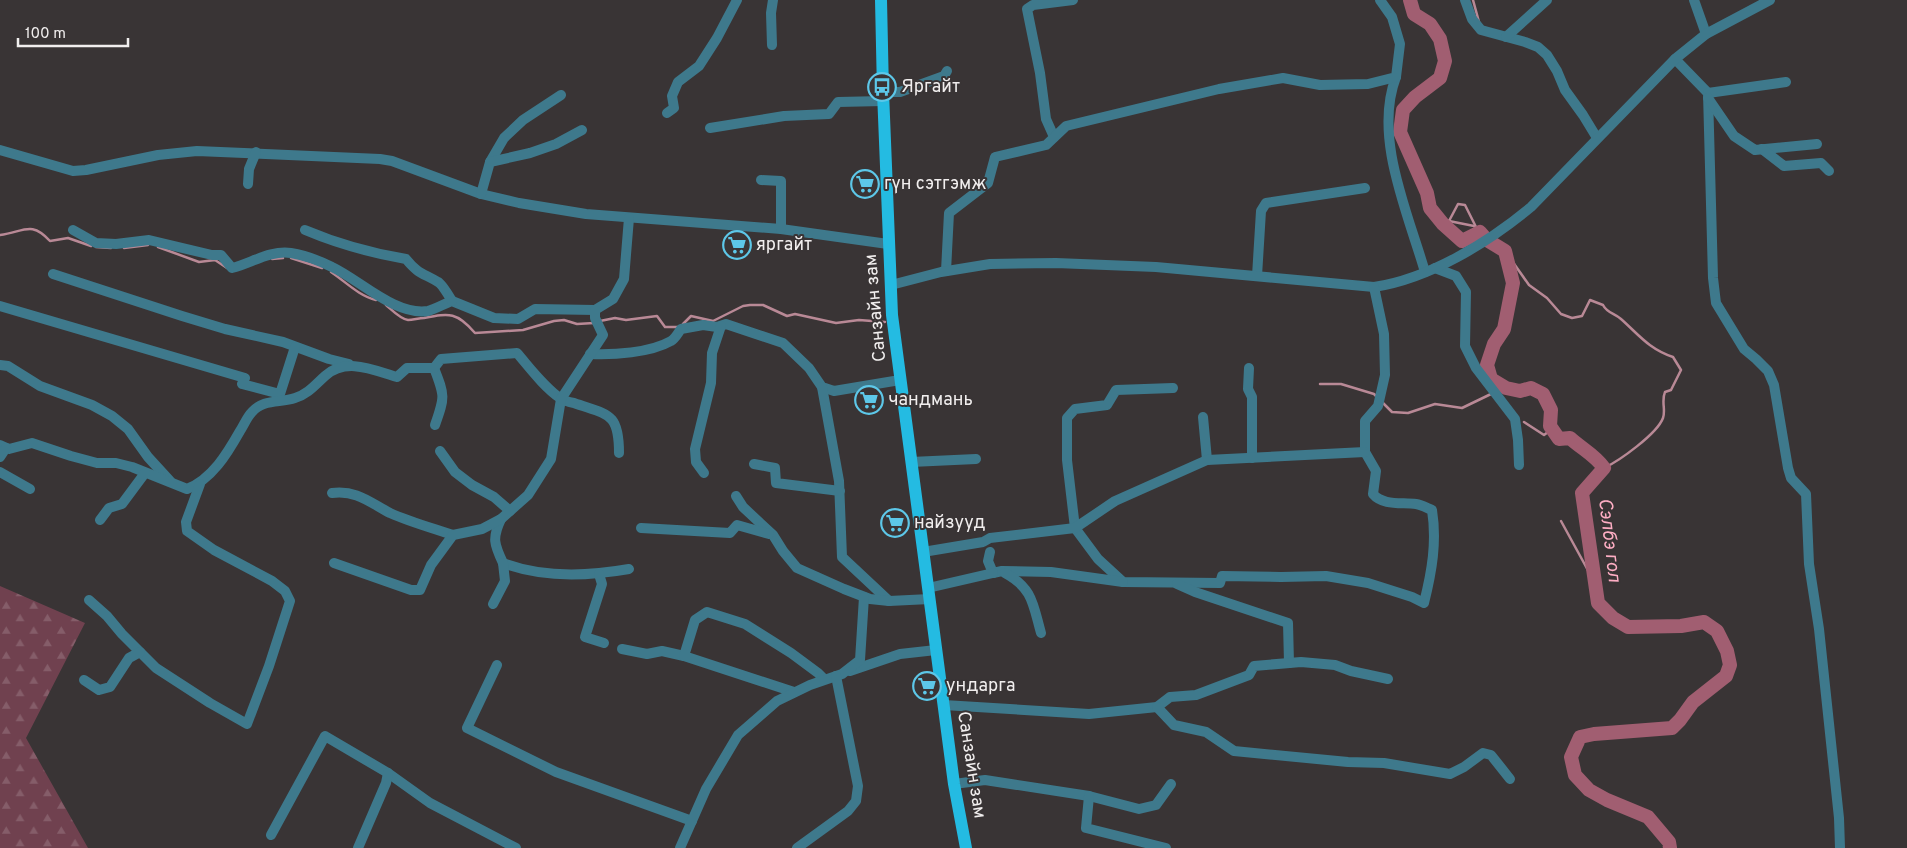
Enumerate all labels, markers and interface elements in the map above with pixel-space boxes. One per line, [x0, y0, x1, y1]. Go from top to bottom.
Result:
scale bar [18, 15, 128, 47]
text: 100 m [25, 25, 66, 44]
bus stop icon: Яргайт [867, 72, 897, 102]
place label: Яргайт [901, 76, 960, 99]
supermarket icon: гүн сэтгэмж [850, 169, 880, 199]
place label: гүн сэтгэмж [884, 173, 987, 196]
supermarket icon: яргайт [722, 230, 752, 260]
place label: яргайт [756, 234, 812, 257]
street label: Санзайн зам [860, 253, 892, 363]
supermarket icon: чандмань [854, 385, 884, 415]
place label: чандмань [888, 389, 973, 412]
water label: Сэлбэ гол [1592, 497, 1626, 584]
supermarket icon: найзууд [880, 508, 910, 538]
place label: найзууд [914, 512, 986, 535]
supermarket icon: ундарга [912, 671, 942, 701]
place label: ундарга [946, 675, 1015, 698]
street label: Санзайн зам [951, 710, 991, 820]

